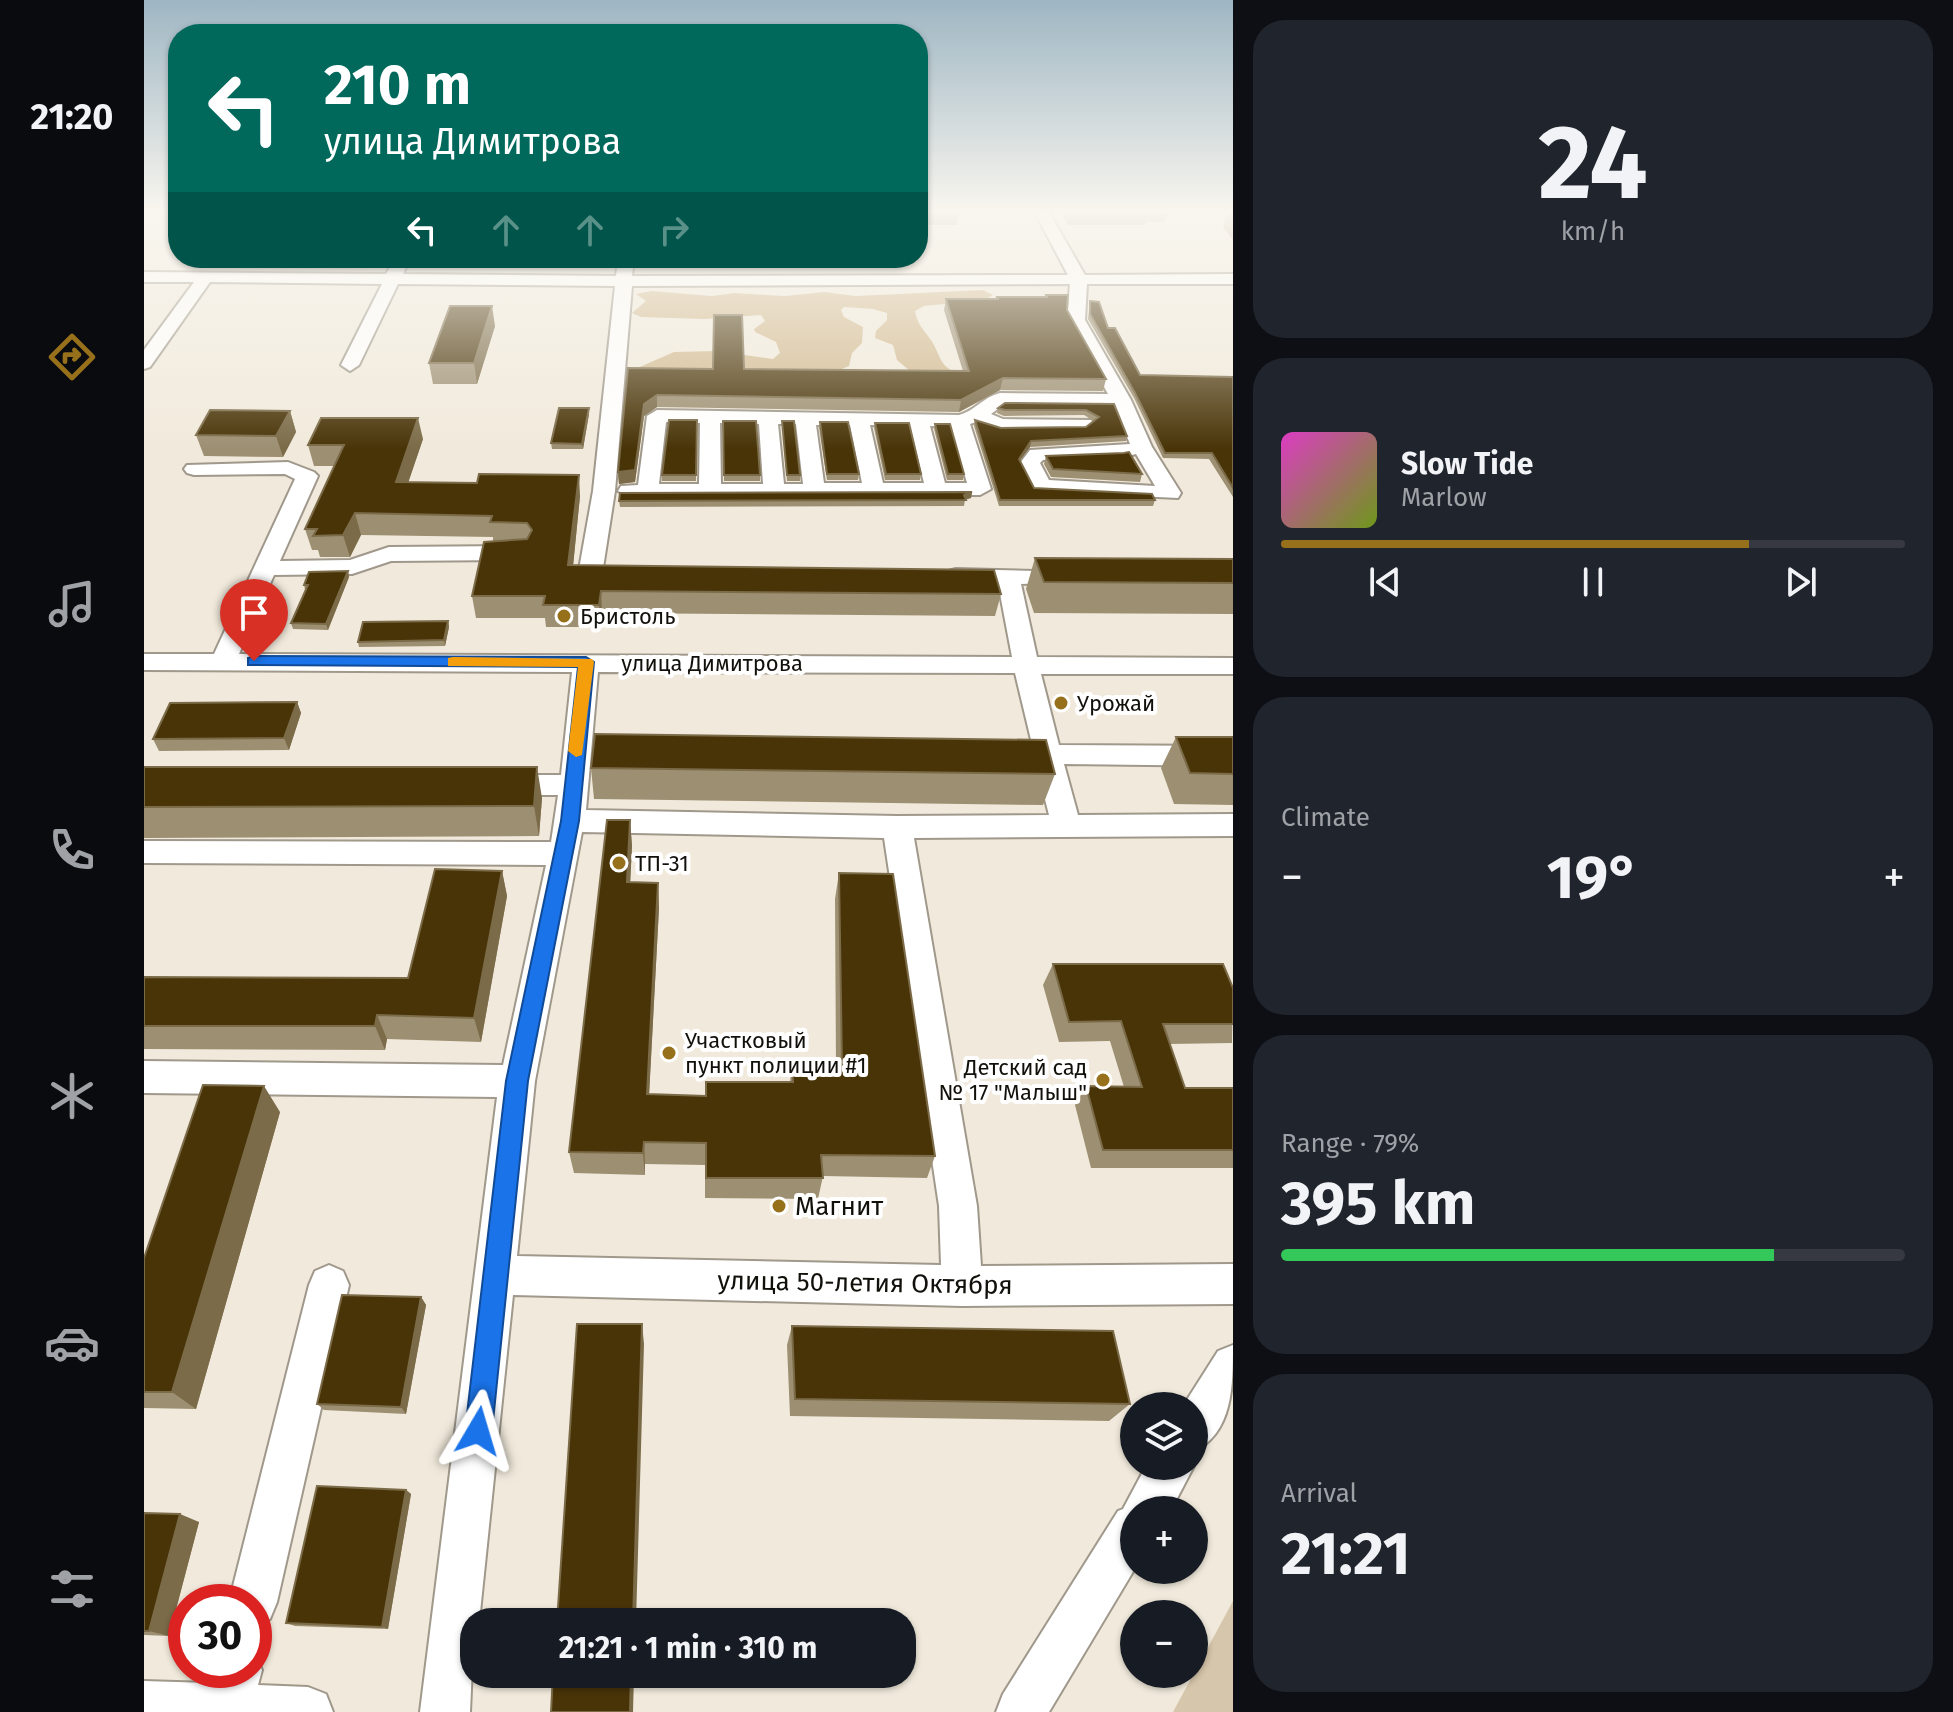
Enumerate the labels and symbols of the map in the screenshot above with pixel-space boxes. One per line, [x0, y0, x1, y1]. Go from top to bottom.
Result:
pin [220, 579, 288, 661]
place label: Бристоль [580, 603, 676, 630]
marker: Бристоль [555, 607, 573, 625]
street label: улица Димитрова [621, 650, 803, 677]
place label: Урожай [1077, 690, 1155, 717]
marker: Урожай [1052, 694, 1070, 712]
place label: ТП-31 [635, 850, 689, 877]
marker: ТП-31 [610, 854, 628, 872]
place label: Участковый пункт полиции #1 [685, 1027, 867, 1079]
marker: Участковый пункт полиции #1 [660, 1044, 678, 1062]
place label: Детский сад № 17 "Малыш" [938, 1054, 1087, 1106]
marker: Детский сад № 17 "Малыш" [1094, 1071, 1112, 1089]
place label: Магнит [795, 1191, 884, 1222]
marker: Магнит [770, 1197, 788, 1215]
street label: улица 50-летия Октября [717, 1265, 1013, 1301]
position arrow [436, 1389, 520, 1473]
speed limit sign: 30 [168, 1584, 272, 1688]

